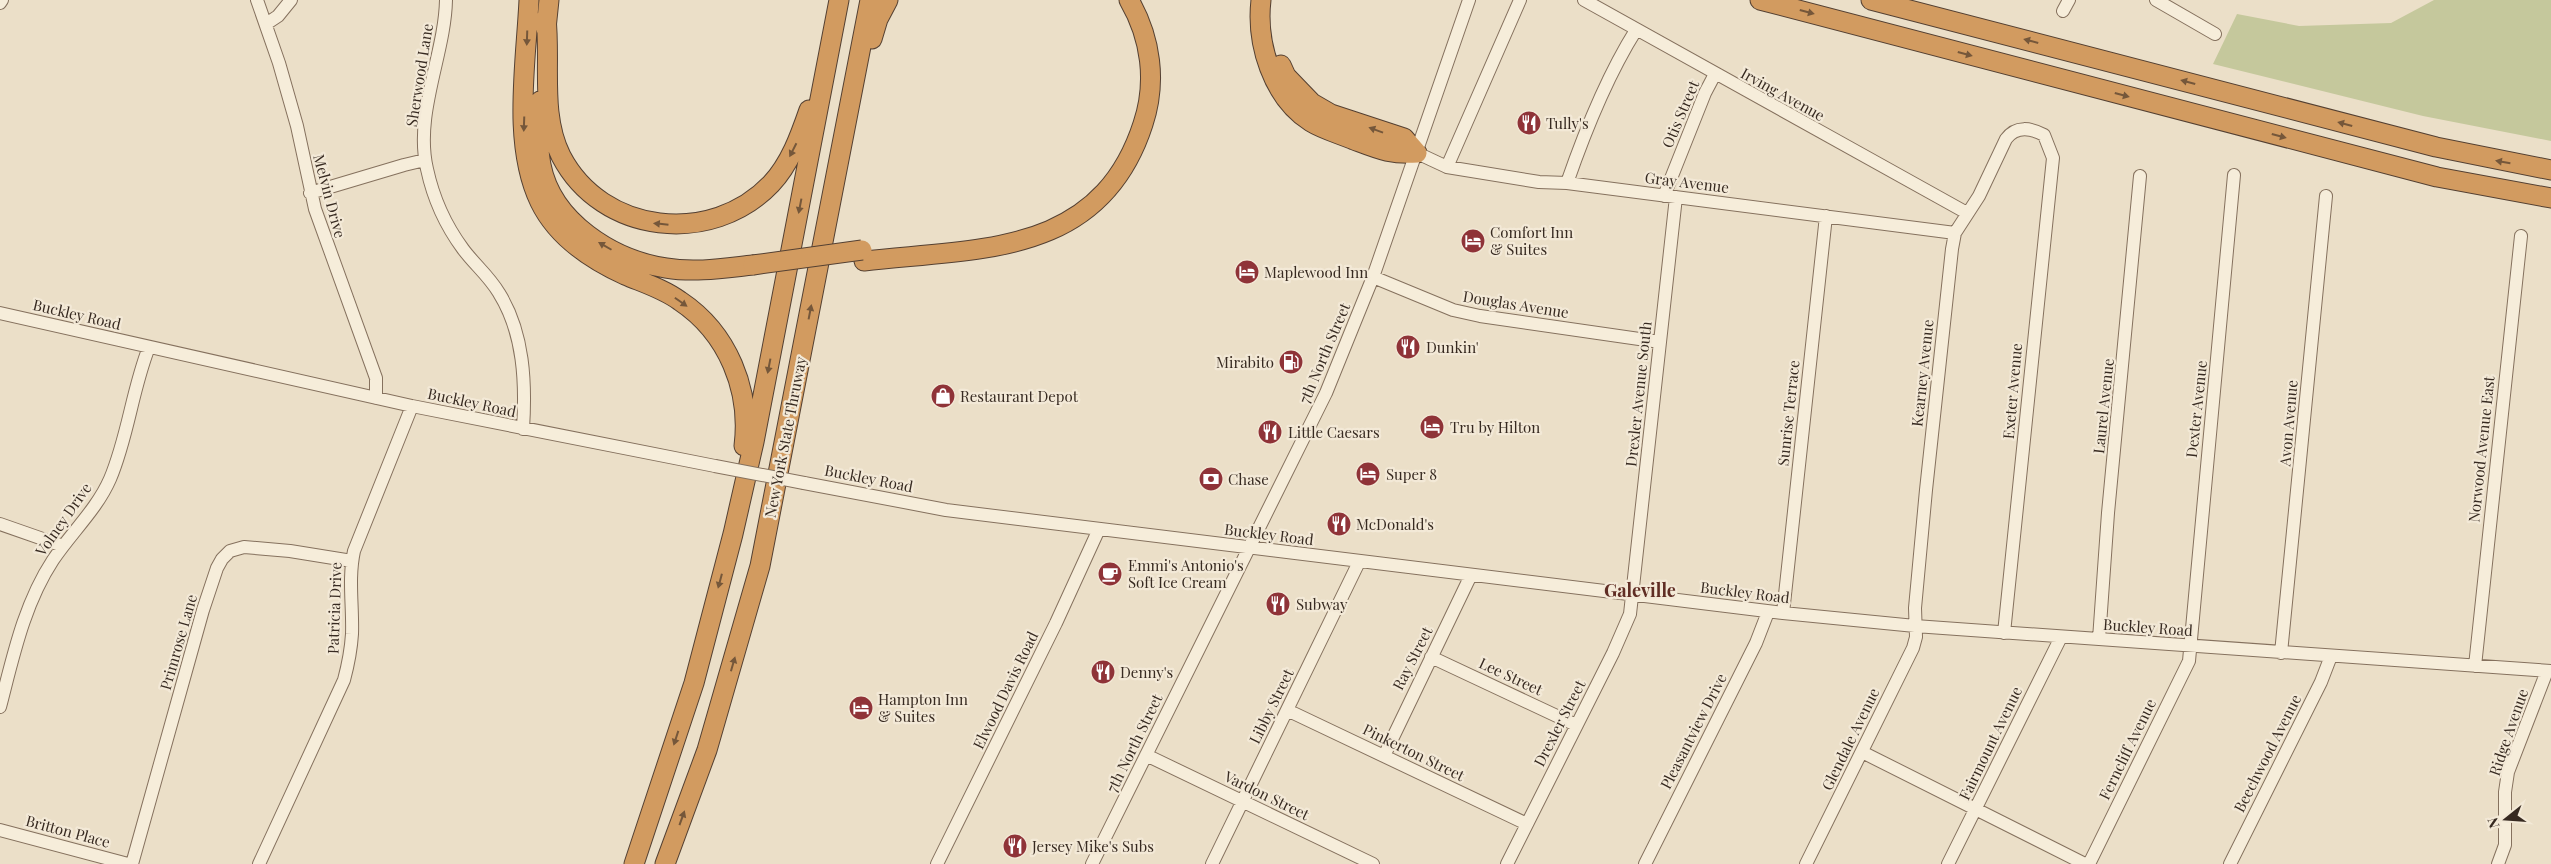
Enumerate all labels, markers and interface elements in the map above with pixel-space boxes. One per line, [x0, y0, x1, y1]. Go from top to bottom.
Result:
one-way arrow [1800, 9, 1815, 17]
street label: Sherwood Lane [401, 22, 437, 128]
one-way arrow [523, 30, 531, 46]
one-way arrow [2023, 37, 2038, 45]
one-way arrow [1957, 50, 1972, 58]
street label: Irving Avenue [1738, 63, 1828, 125]
street label: Otis Street [1657, 77, 1703, 151]
one-way arrow [2180, 78, 2195, 86]
one-way arrow [2114, 91, 2129, 99]
restaurant icon: Tully's [1516, 110, 1542, 136]
place label: Tully's [1546, 113, 1589, 133]
one-way arrow [519, 116, 527, 132]
one-way arrow [2337, 119, 2352, 127]
one-way arrow [1369, 126, 1384, 133]
one-way arrow [2272, 132, 2287, 140]
one-way arrow [789, 142, 797, 157]
street label: Melvin Drive [309, 152, 351, 240]
one-way arrow [2495, 157, 2511, 165]
street label: Gray Avenue [1644, 167, 1730, 197]
one-way arrow [796, 198, 804, 214]
one-way arrow [653, 220, 669, 228]
place label: Comfort Inn & Suites [1490, 222, 1573, 259]
hotel icon: Comfort Inn & Suites [1460, 228, 1486, 254]
one-way arrow [598, 241, 611, 250]
hotel icon: Maplewood Inn [1234, 259, 1260, 285]
place label: Maplewood Inn [1264, 262, 1368, 282]
street label: Douglas Avenue [1462, 286, 1570, 322]
street label: Buckley Road [31, 294, 123, 334]
one-way arrow [674, 297, 688, 307]
street label: 7th North Street [1294, 299, 1354, 406]
one-way arrow [806, 303, 814, 319]
street label: Kearney Avenue [1906, 318, 1938, 428]
street label: Drexler Avenue South [1620, 320, 1656, 468]
restaurant icon: Dunkin' [1395, 334, 1421, 360]
place label: Dunkin' [1426, 337, 1479, 357]
street label: Exeter Avenue [1998, 342, 2026, 440]
fuel station icon: Mirabito [1278, 349, 1304, 375]
place label: Mirabito [1216, 352, 1274, 372]
street label: New York State Thruway [760, 354, 810, 519]
street label: Laurel Avenue [2088, 357, 2118, 455]
one-way arrow [765, 358, 773, 373]
street label: Sunrise Terrace [1772, 359, 1804, 467]
street label: Dexter Avenue [2181, 359, 2211, 459]
street label: Norwood Avenue East [2463, 374, 2499, 523]
street label: Avon Avenue [2274, 379, 2302, 468]
street label: Buckley Road [426, 383, 518, 421]
shop icon: Restaurant Depot [930, 383, 956, 409]
place label: Restaurant Depot [960, 386, 1079, 406]
hotel icon: Tru by Hilton [1419, 414, 1445, 440]
place label: Tru by Hilton [1450, 417, 1540, 437]
restaurant icon: Little Caesars [1257, 419, 1283, 445]
place label: Little Caesars [1288, 422, 1380, 442]
street label: Buckley Road [823, 460, 915, 496]
hotel icon: Super 8 [1355, 461, 1381, 487]
place label: Super 8 [1386, 464, 1437, 484]
bank icon: Chase [1198, 466, 1224, 492]
place label: Chase [1228, 469, 1269, 489]
street label: Volney Drive [30, 478, 96, 560]
restaurant icon: McDonald's [1326, 511, 1352, 537]
place label: McDonald's [1356, 514, 1434, 534]
street label: Buckley Road [1223, 519, 1315, 549]
place label: Emmi's Antonio's Soft Ice Cream [1128, 555, 1244, 592]
cafe icon: Emmi's Antonio's Soft Ice Cream [1097, 561, 1123, 587]
street label: Patricia Drive [322, 562, 346, 654]
one-way arrow [716, 574, 724, 589]
street label: Buckley Road [1699, 577, 1791, 607]
district label: Galeville [1604, 578, 1676, 602]
restaurant icon: Subway [1265, 591, 1291, 617]
street label: Primrose Lane [155, 592, 201, 692]
place label: Subway [1296, 594, 1348, 614]
street label: Buckley Road [2103, 614, 2194, 640]
street label: Ray Street [1388, 622, 1437, 693]
street label: Elwood Davis Road [968, 628, 1042, 752]
street label: Lee Street [1476, 653, 1547, 700]
one-way arrow [729, 657, 737, 672]
restaurant icon: Denny's [1090, 659, 1116, 685]
place label: Denny's [1120, 662, 1173, 682]
street label: Libby Street [1244, 665, 1298, 747]
street label: Pleasantview Drive [1655, 670, 1731, 792]
street label: Drexler Street [1529, 676, 1590, 770]
street label: Fairmount Avenue [1954, 683, 2026, 803]
street label: Glendale Avenue [1817, 684, 1883, 794]
street label: Ridge Avenue [2484, 686, 2532, 778]
place label: Hampton Inn & Suites [878, 689, 968, 726]
street label: 7th North Street [1101, 690, 1167, 796]
street label: Beechwood Avenue [2229, 691, 2305, 815]
hotel icon: Hampton Inn & Suites [848, 695, 874, 721]
street label: Ferncliff Avenue [2094, 695, 2160, 803]
street label: Pinkerton Street [1360, 719, 1469, 786]
one-way arrow [672, 730, 679, 745]
street label: Vardon Street [1220, 765, 1313, 825]
north arrow [2481, 794, 2531, 844]
street label: Britton Place [24, 810, 112, 852]
one-way arrow [678, 810, 686, 825]
text: N [2483, 815, 2504, 831]
restaurant icon: Jersey Mike's Subs [1002, 833, 1028, 859]
place label: Jersey Mike's Subs [1031, 836, 1154, 856]

